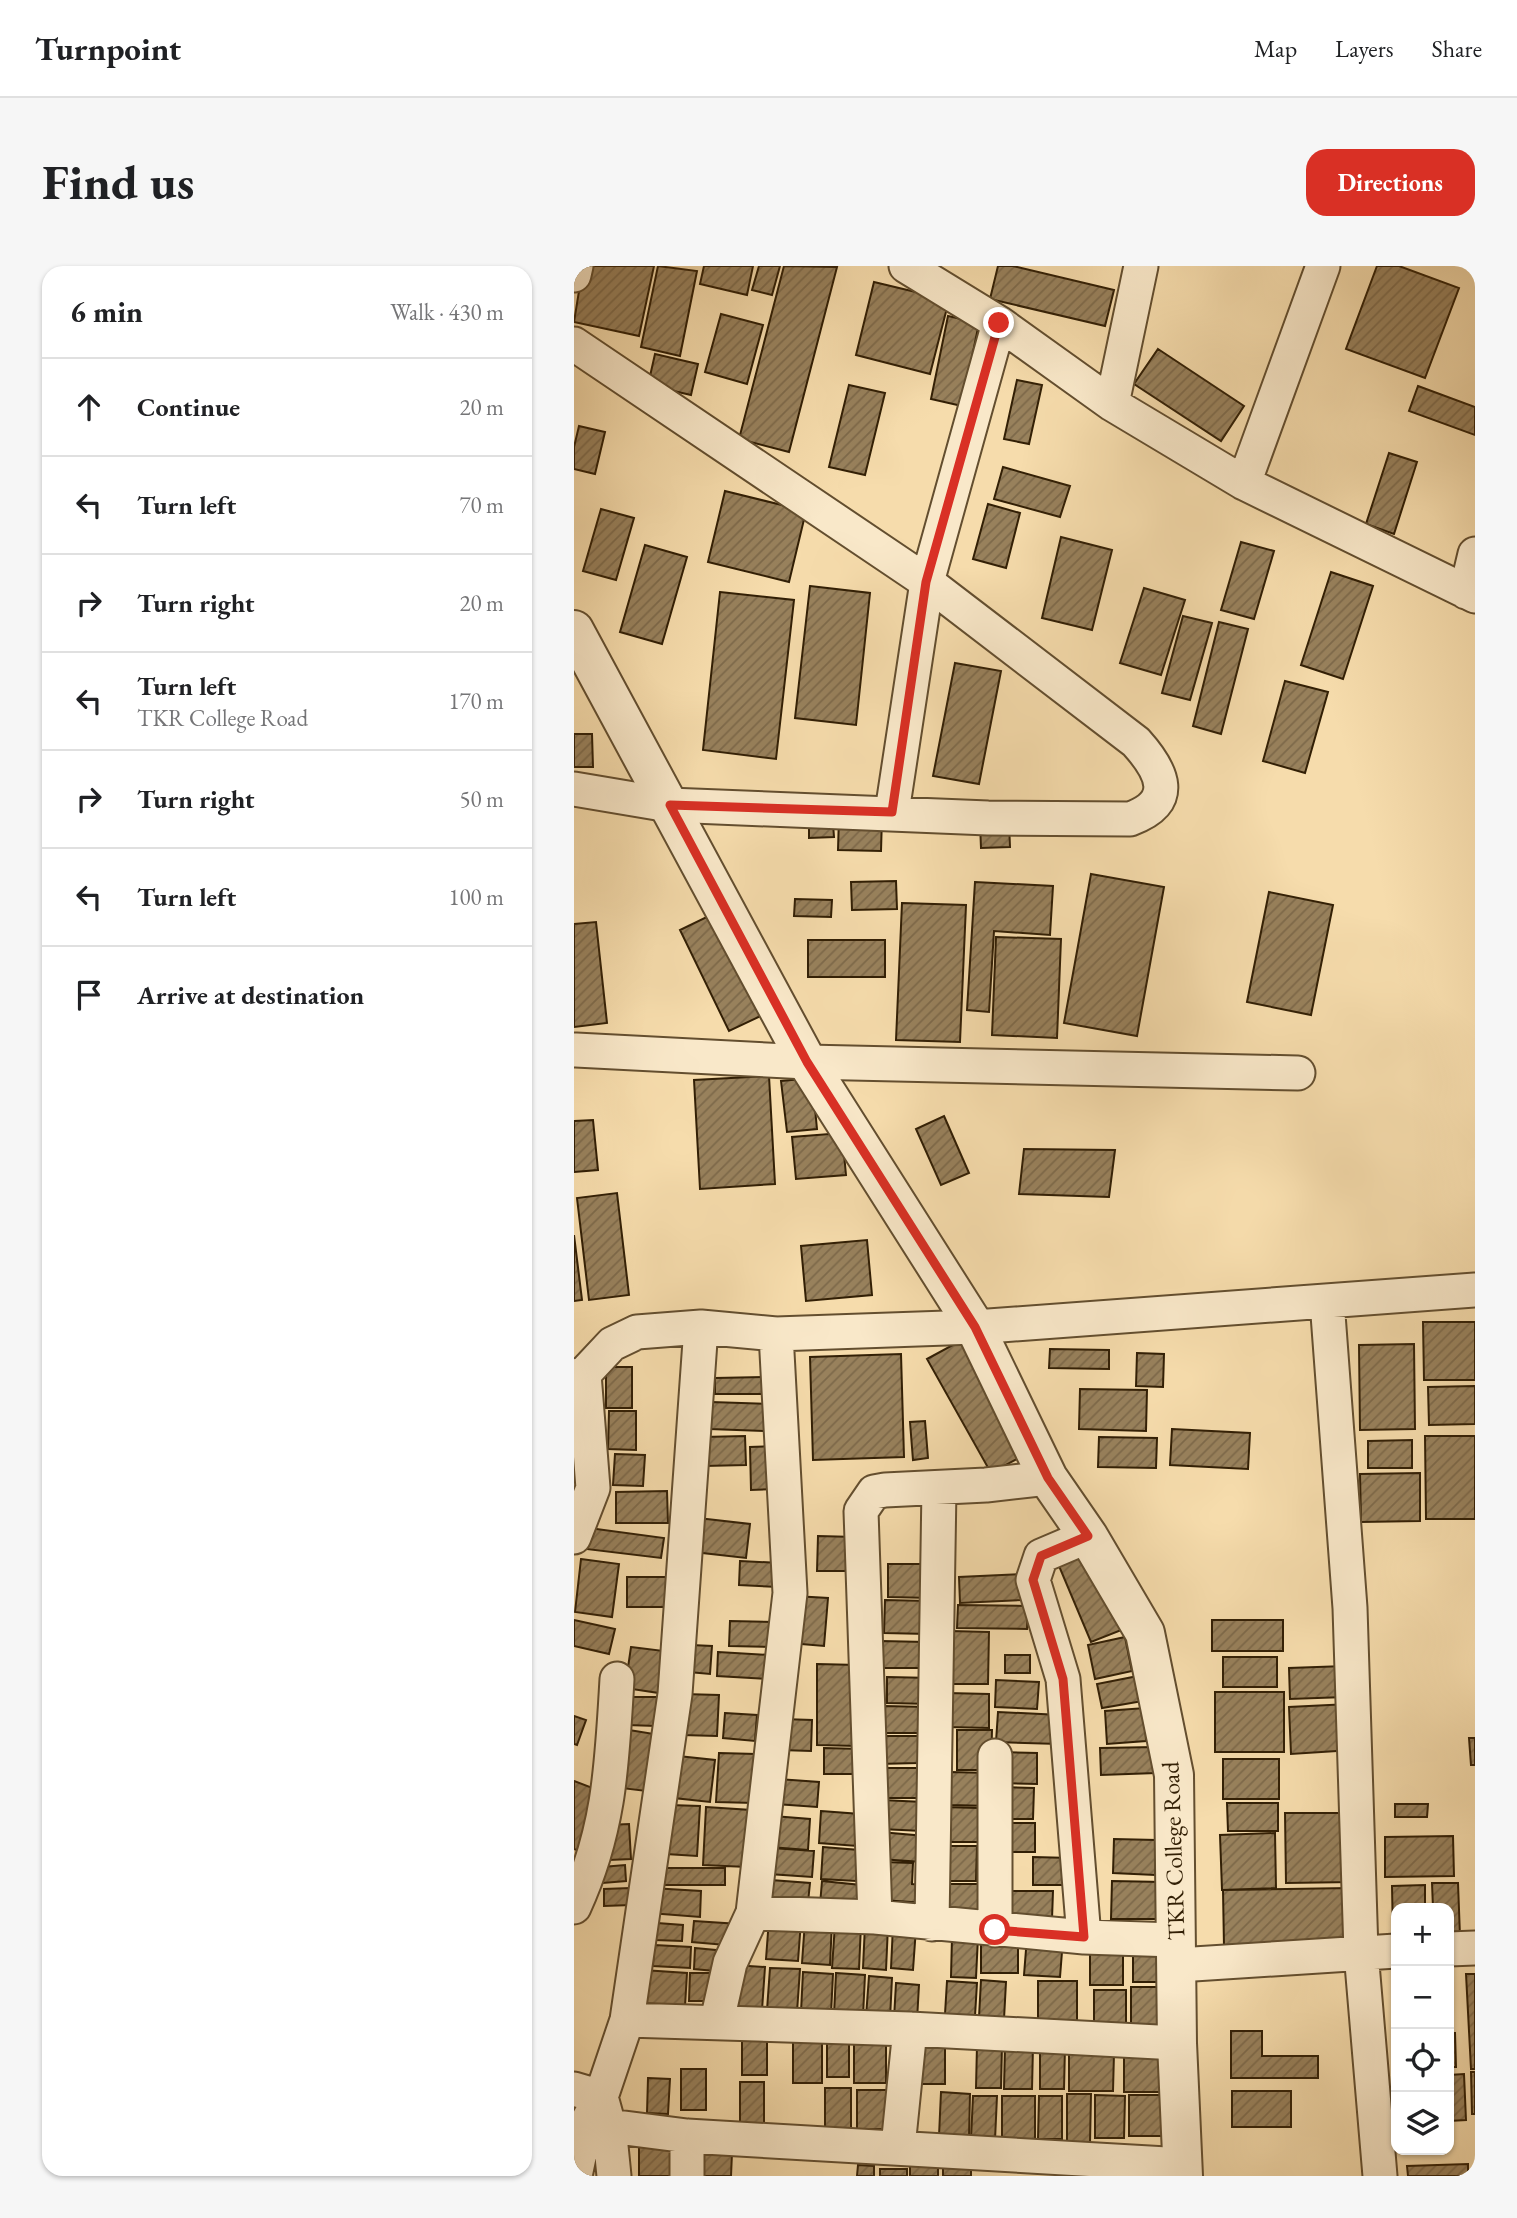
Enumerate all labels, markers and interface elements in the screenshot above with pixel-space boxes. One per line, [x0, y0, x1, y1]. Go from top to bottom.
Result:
text: Turnpoint [35, 27, 181, 70]
text: Map [1254, 33, 1297, 64]
text: Layers [1335, 33, 1394, 64]
text: Share [1432, 33, 1482, 64]
button: Directions [1306, 149, 1475, 216]
text: Find us [42, 150, 194, 214]
text: 6 min [70, 292, 143, 331]
text: Walk · 430 m [390, 297, 504, 327]
route end [983, 307, 1014, 338]
icon: ahead [70, 388, 108, 426]
text: Continue [137, 390, 240, 424]
text: 20 m [459, 392, 504, 422]
icon: left [70, 486, 108, 524]
text: Turn left [137, 488, 236, 522]
text: 70 m [459, 490, 504, 520]
icon: right [70, 584, 108, 622]
text: Turn right [137, 586, 255, 620]
text: 20 m [459, 588, 504, 618]
text: Turn left [137, 669, 236, 703]
icon: left [70, 682, 108, 720]
text: 170 m [448, 686, 504, 716]
text: TKR College Road [137, 703, 308, 733]
icon: right [70, 780, 108, 818]
text: Turn right [137, 782, 255, 816]
text: 50 m [459, 784, 504, 814]
icon: left [70, 878, 108, 916]
text: Turn left [137, 880, 236, 914]
text: 100 m [448, 882, 504, 912]
icon: arrive [70, 976, 108, 1014]
text: Arrive at destination [137, 978, 364, 1012]
street label: TKR College Road [1154, 1760, 1192, 1941]
map controls [1391, 1903, 1454, 2155]
button: + [1391, 1903, 1454, 1966]
route start [979, 1914, 1010, 1945]
button: − [1391, 1966, 1454, 2029]
button: locate [1391, 2029, 1454, 2092]
button: layers [1391, 2092, 1454, 2155]

